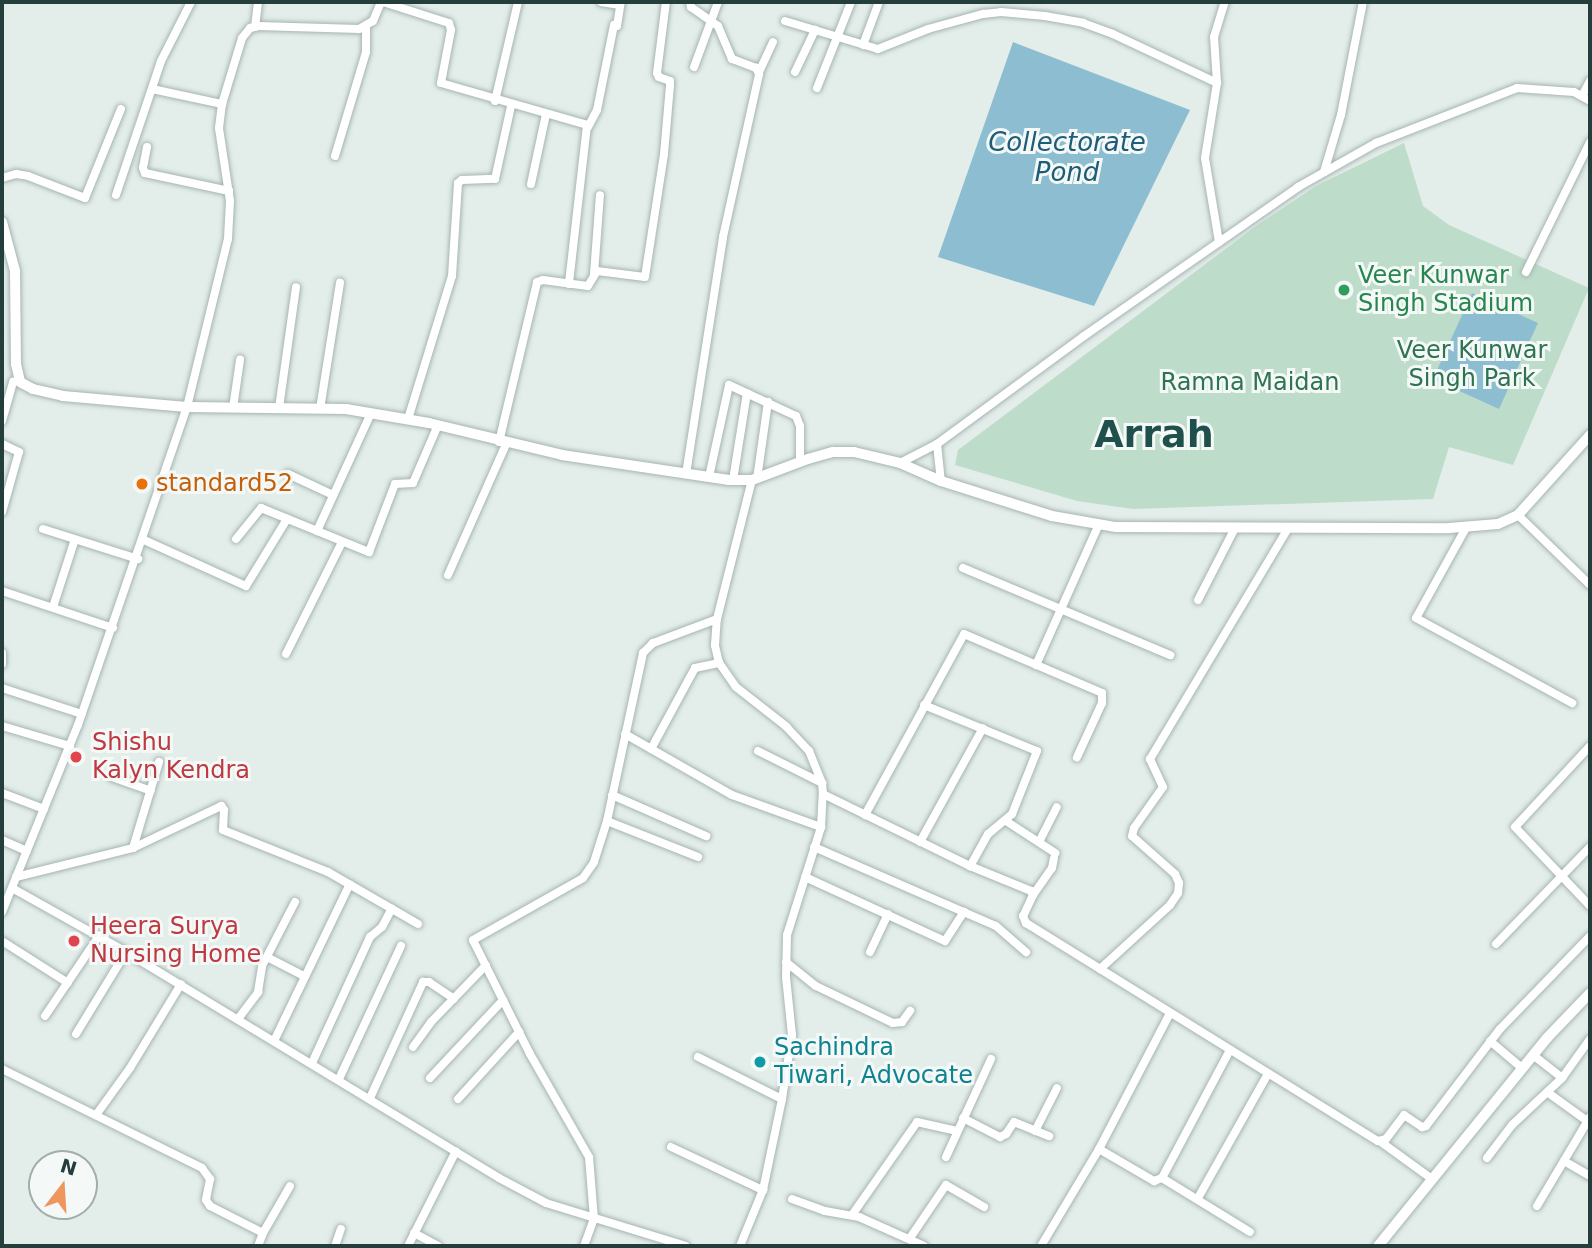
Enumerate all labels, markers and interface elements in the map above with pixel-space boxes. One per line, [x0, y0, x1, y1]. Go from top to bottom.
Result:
water label: Collectorate Pond [988, 127, 1146, 188]
place label: Veer Kunwar Singh Stadium [1358, 262, 1533, 318]
marker: Veer Kunwar Singh Stadium [1336, 282, 1352, 298]
park label: Veer Kunwar Singh Park [1397, 337, 1547, 393]
park label: Ramna Maidan [1160, 369, 1340, 397]
district label: Arrah [1094, 412, 1214, 458]
place label: standard52 [156, 470, 293, 498]
marker: standard52 [134, 476, 150, 492]
place label: Shishu Kalyn Kendra [92, 729, 250, 785]
marker: Shishu Kalyn Kendra [66, 747, 86, 767]
place label: Heera Surya Nursing Home [90, 913, 261, 969]
marker: Heera Surya Nursing Home [64, 931, 84, 951]
place label: Sachindra Tiwari, Advocate [774, 1034, 973, 1090]
marker: Sachindra Tiwari, Advocate [752, 1054, 768, 1070]
north arrow [28, 1150, 98, 1220]
text: N [58, 1154, 79, 1180]

